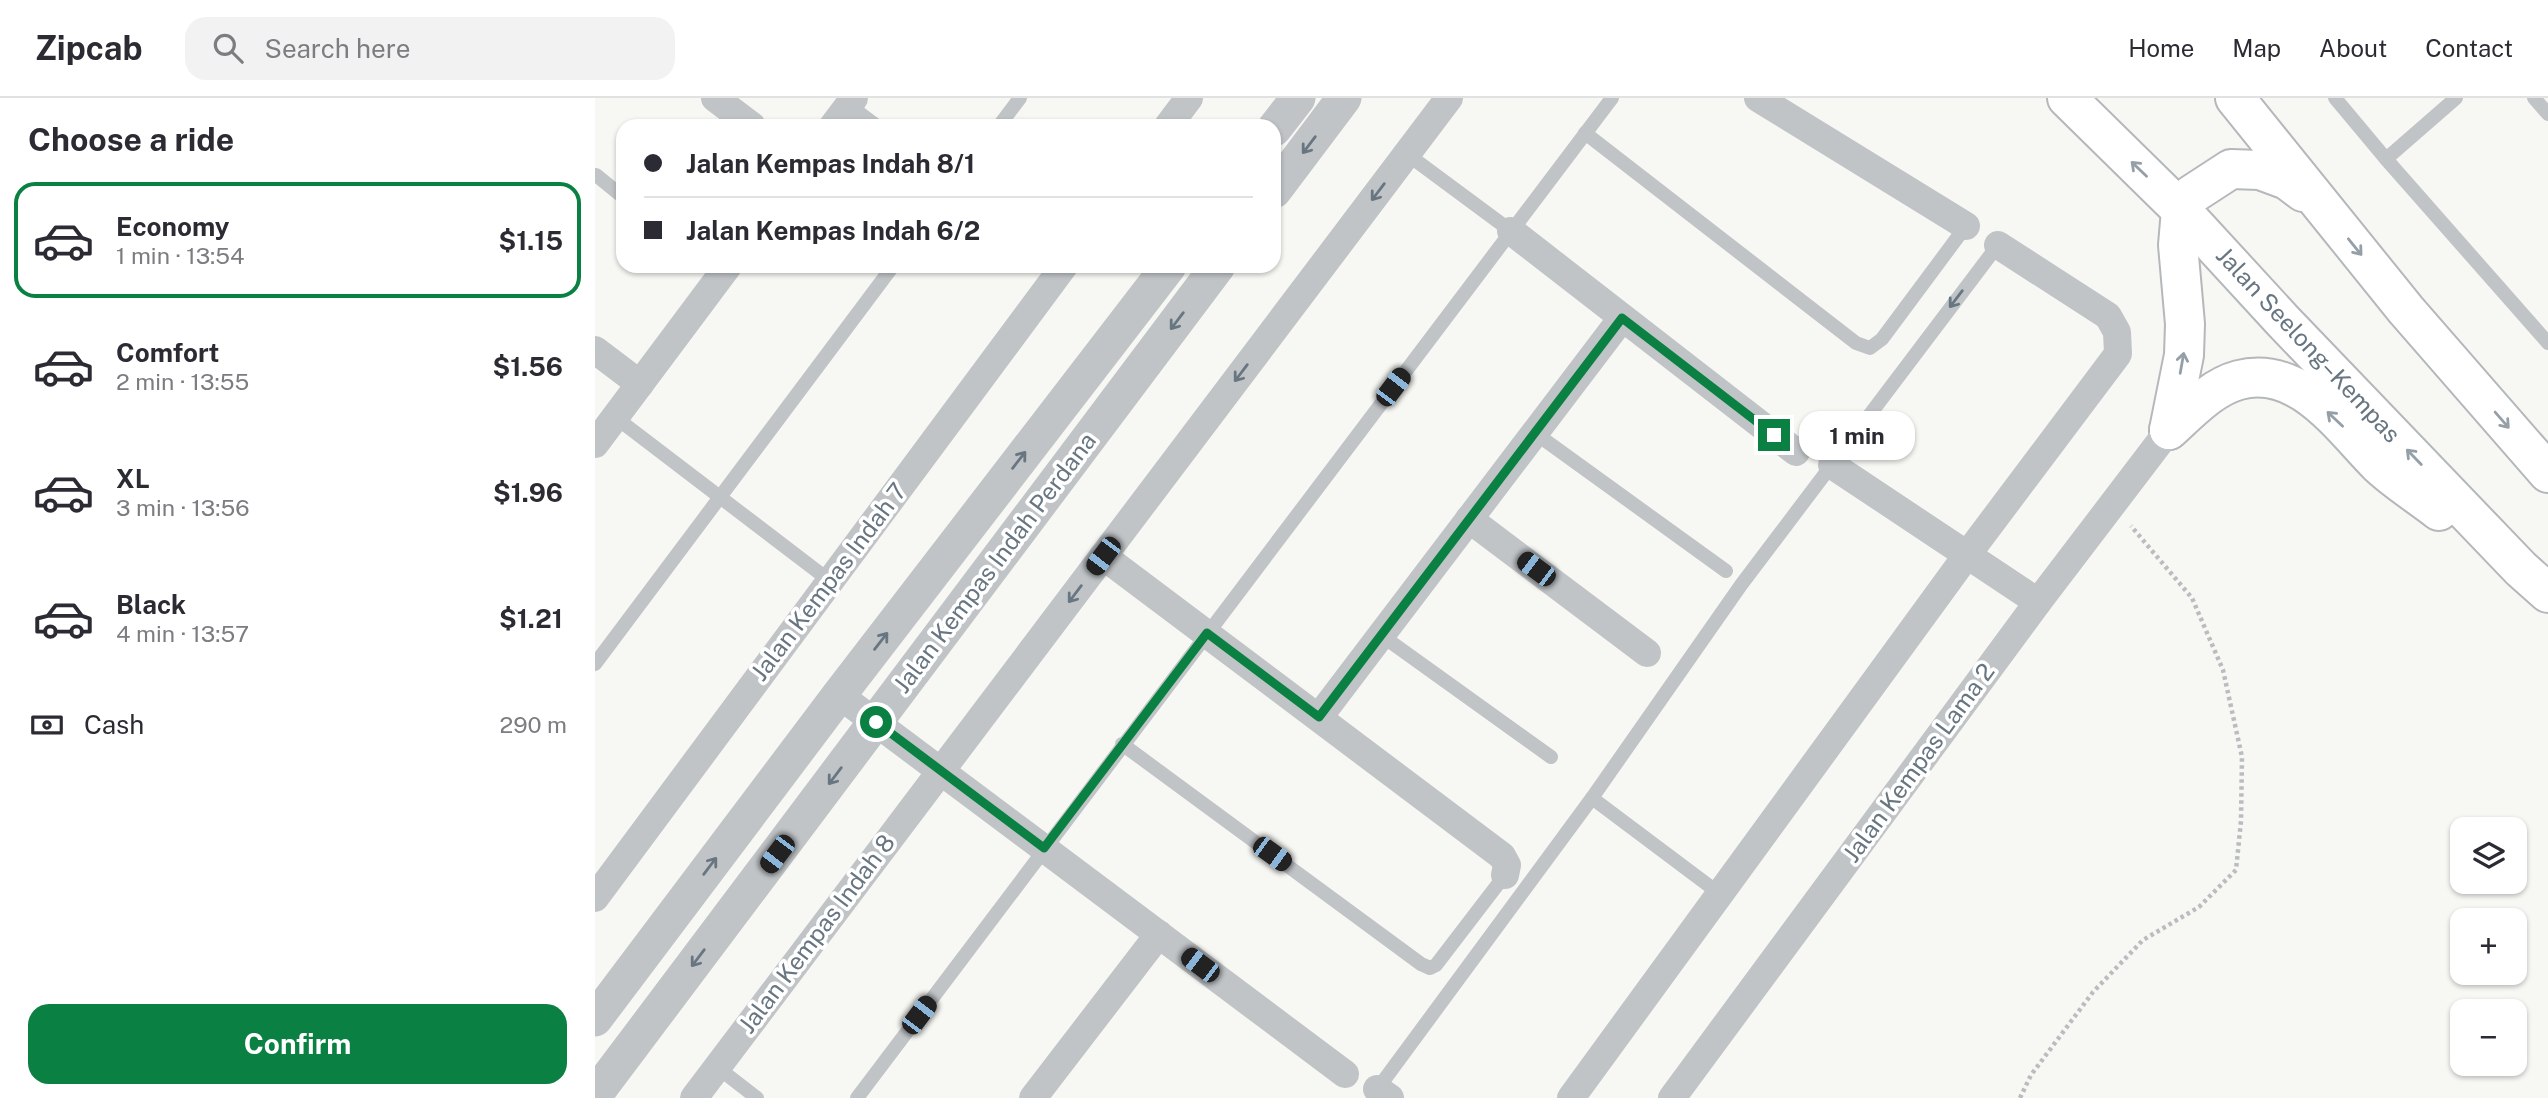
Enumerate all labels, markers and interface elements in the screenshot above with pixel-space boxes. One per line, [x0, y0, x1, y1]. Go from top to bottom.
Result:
search box [185, 17, 675, 80]
text: Zipcab [35, 29, 143, 67]
icon: search [209, 29, 247, 67]
text: Search here [265, 33, 411, 64]
text: Home [2128, 34, 2194, 62]
text: Map [2232, 34, 2281, 62]
text: About [2319, 34, 2387, 62]
text: Contact [2425, 34, 2513, 62]
text: Choose a ride [28, 121, 234, 158]
one-way arrow [1302, 135, 1317, 154]
text: Jalan Kempas Indah 8/1 [686, 148, 975, 179]
one-way arrow [2130, 160, 2147, 177]
one-way arrow [1371, 182, 1386, 200]
icon: car [32, 209, 95, 272]
text: Economy [116, 211, 229, 242]
text: Jalan Kempas Indah 6/2 [686, 215, 980, 246]
text: $1.15 [498, 225, 563, 256]
one-way arrow [2347, 237, 2362, 255]
street label: Jalan Seelong–Kempas [2211, 241, 2407, 448]
text: 1 min · 13:54 [116, 242, 245, 269]
one-way arrow [1949, 289, 1964, 308]
one-way arrow [1170, 311, 1185, 330]
icon: car [32, 335, 95, 398]
text: Comfort [116, 337, 219, 368]
text: $1.56 [492, 351, 563, 382]
one-way arrow [2176, 352, 2189, 375]
one-way arrow [1234, 363, 1249, 382]
car [1372, 364, 1415, 410]
text: 2 min · 13:55 [116, 368, 249, 395]
callout: 1 min [1799, 410, 1914, 460]
one-way arrow [2327, 410, 2344, 427]
one-way arrow [2494, 411, 2510, 429]
route end [1758, 419, 1790, 451]
text: 1 min [1829, 422, 1885, 449]
street label: Jalan Kempas Indah Perdana [887, 427, 1101, 698]
one-way arrow [2406, 449, 2423, 466]
one-way arrow [1012, 451, 1027, 470]
icon: car [32, 461, 95, 524]
text: XL [116, 463, 150, 494]
text: $1.96 [493, 477, 563, 508]
street label: Jalan Kempas Indah 7 [745, 477, 912, 686]
text: 3 min · 13:56 [116, 494, 249, 521]
car [1082, 533, 1125, 579]
car [1513, 548, 1560, 590]
one-way arrow [1067, 584, 1082, 602]
icon: car [32, 587, 95, 650]
text: Black [116, 589, 186, 620]
text: $1.21 [499, 603, 563, 634]
text: 4 min · 13:57 [116, 620, 249, 647]
one-way arrow [873, 632, 888, 650]
street label: Jalan Kempas Lama 2 [1837, 658, 2000, 867]
icon: cash [28, 706, 66, 744]
route start [860, 706, 892, 738]
text: Cash [84, 709, 144, 740]
text: 290 m [500, 711, 567, 738]
one-way arrow [828, 767, 843, 786]
map controls [2450, 817, 2527, 1076]
button: layers [2450, 817, 2527, 894]
street label: Jalan Kempas Indah 8 [732, 829, 900, 1038]
car [756, 831, 799, 877]
car [1249, 833, 1296, 875]
one-way arrow [702, 857, 717, 876]
button: + [2450, 908, 2527, 985]
car [1177, 944, 1224, 986]
one-way arrow [691, 948, 705, 967]
car [898, 992, 941, 1038]
button: − [2450, 999, 2527, 1076]
button: Confirm [28, 1004, 567, 1084]

